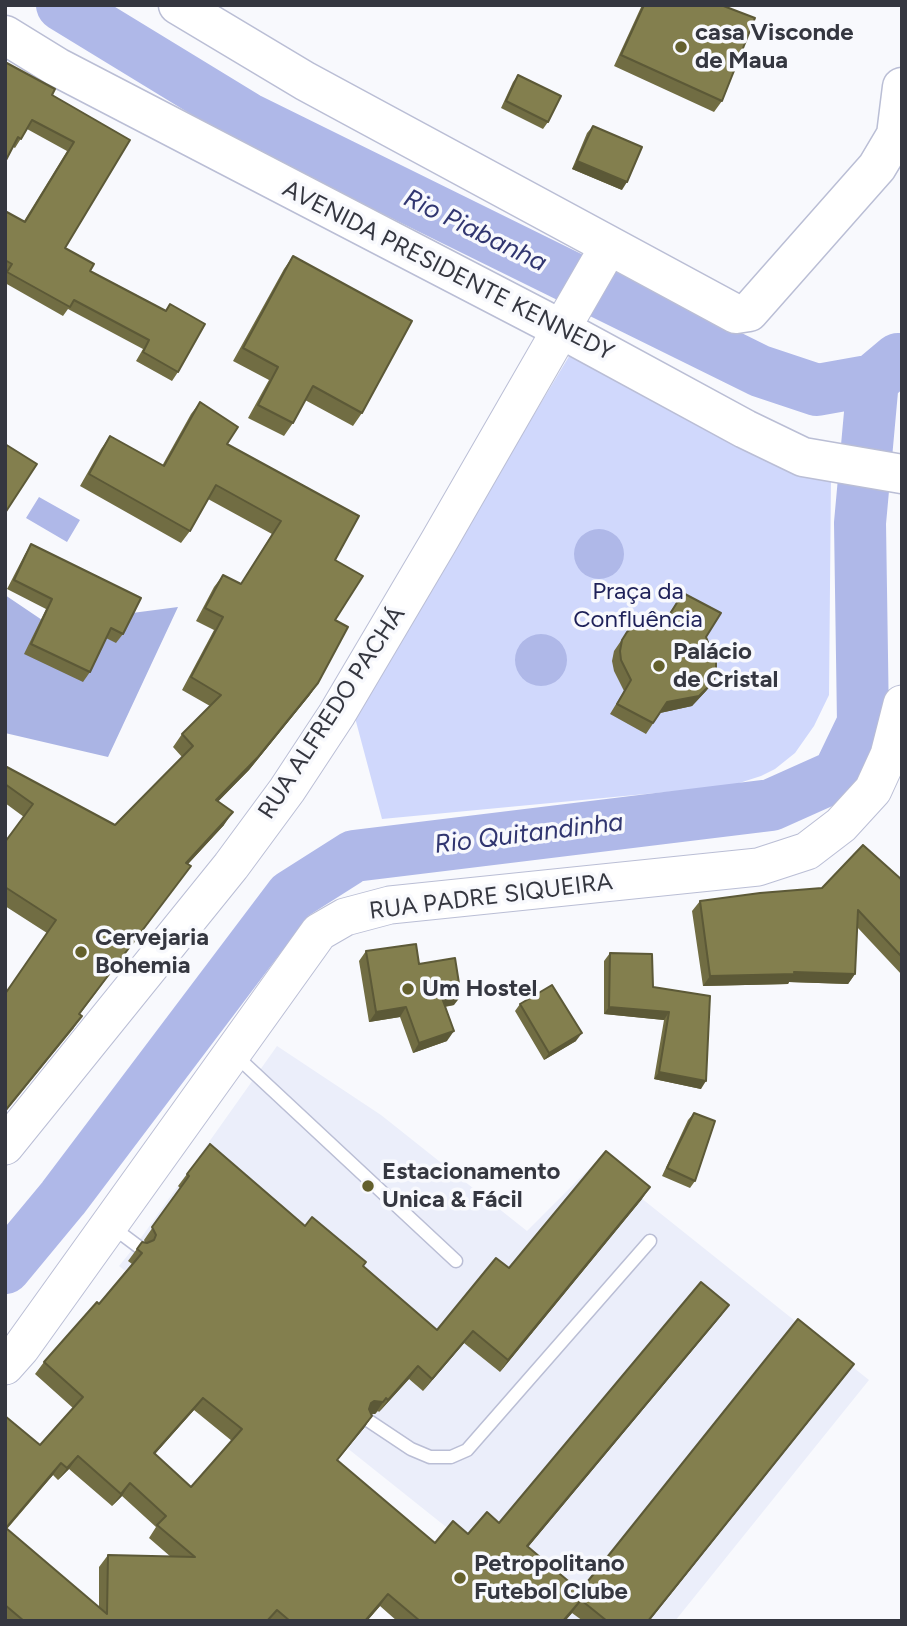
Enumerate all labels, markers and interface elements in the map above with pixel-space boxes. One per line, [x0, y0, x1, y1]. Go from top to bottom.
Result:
place label: casa Visconde de Maua [695, 19, 854, 75]
marker: casa Visconde de Maua [673, 39, 689, 55]
street label: AVENIDA PRESIDENTE KENNEDY [278, 175, 618, 367]
water label: Rio Piabanha [398, 183, 552, 279]
park label: Praça da Confluência [573, 578, 703, 634]
street label: RUA ALFREDO PACHÁ [253, 601, 411, 825]
place label: Palácio de Cristal [673, 638, 778, 694]
marker: Palácio de Cristal [651, 658, 667, 674]
water label: Rio Quitandinha [433, 807, 625, 861]
street label: RUA PADRE SIQUEIRA [368, 868, 614, 926]
place label: Cervejaria Bohemia [95, 924, 209, 980]
marker: Cervejaria Bohemia [73, 944, 89, 960]
place label: Um Hostel [422, 975, 537, 1003]
marker: Um Hostel [400, 981, 416, 997]
place label: Estacionamento Unica & Fácil [382, 1158, 561, 1214]
marker: Estacionamento Unica & Fácil [360, 1178, 376, 1194]
place label: Petropolitano Futebol Clube [474, 1550, 628, 1606]
marker: Petropolitano Futebol Clube [452, 1570, 468, 1586]

